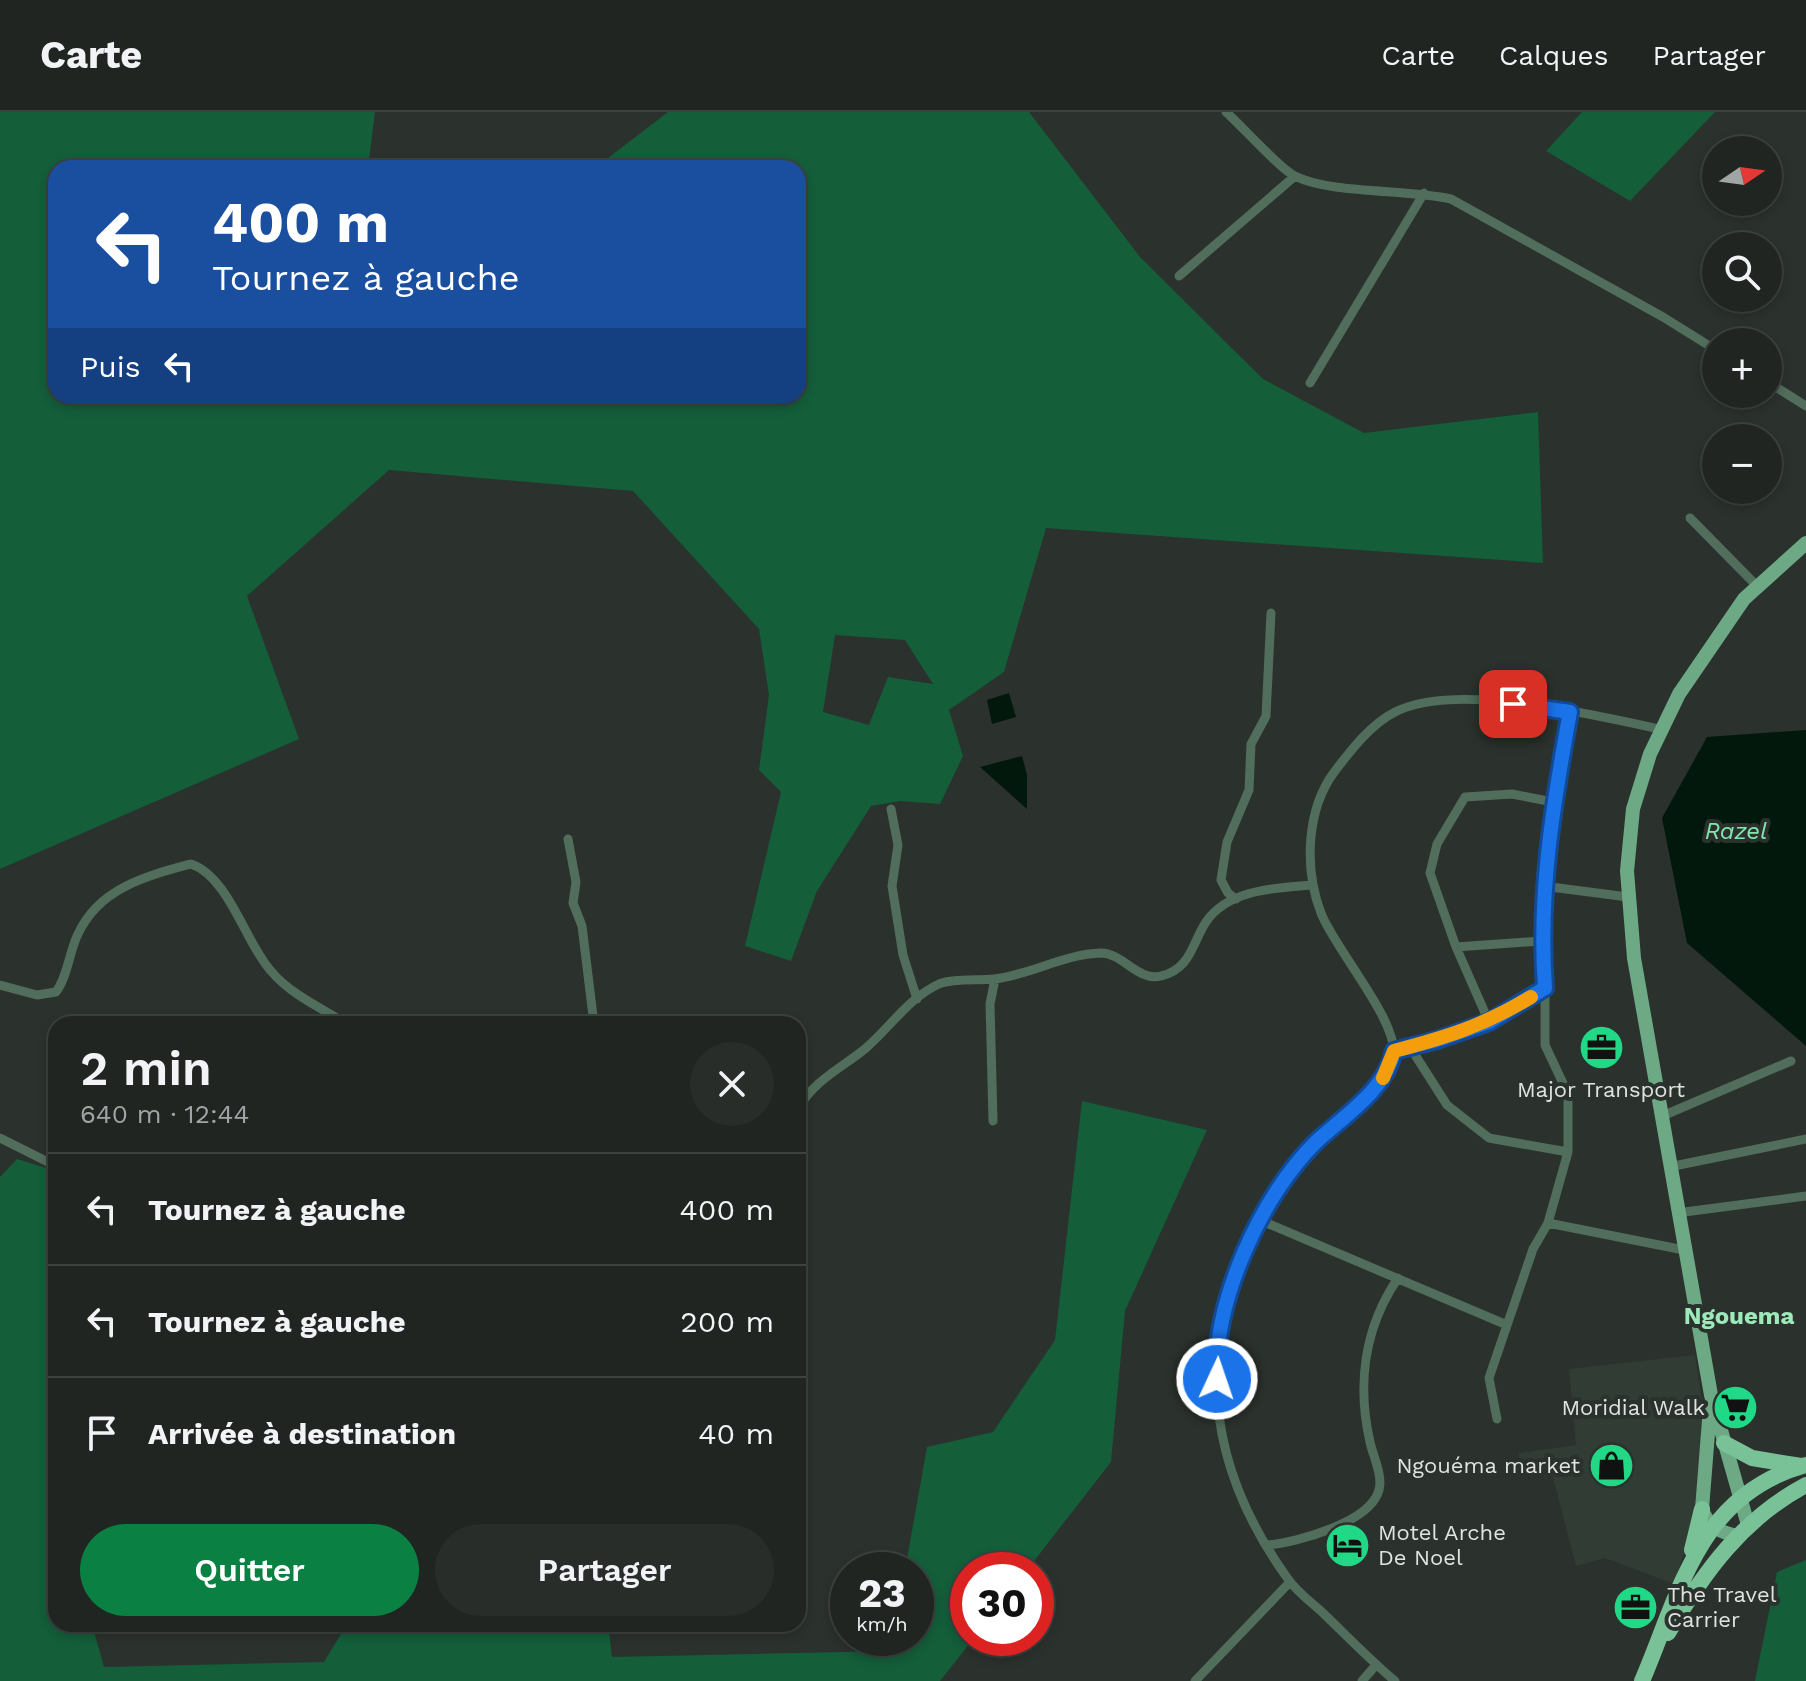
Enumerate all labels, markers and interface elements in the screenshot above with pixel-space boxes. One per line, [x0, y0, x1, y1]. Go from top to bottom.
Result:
text: Carte [40, 33, 142, 77]
text: Carte [1382, 39, 1455, 72]
text: Calques [1499, 39, 1608, 72]
text: Partager [1652, 39, 1766, 72]
north arrow [1702, 136, 1782, 216]
map controls [1702, 136, 1782, 504]
text: 400 m [212, 190, 389, 256]
icon: left [80, 192, 184, 296]
button: search [1702, 232, 1782, 312]
text: Tournez à gauche [212, 257, 520, 299]
button: + [1702, 328, 1782, 408]
icon: left [157, 344, 201, 388]
text: Puis [80, 349, 141, 384]
button: − [1702, 424, 1782, 504]
pin [1479, 670, 1547, 738]
icon: arrive [1491, 682, 1535, 726]
water label: Razel [1705, 817, 1767, 845]
office icon: Major Transport [1577, 1024, 1625, 1072]
text: 2 min [80, 1040, 212, 1097]
button: close [690, 1042, 774, 1126]
place label: Major Transport [1517, 1077, 1685, 1102]
text: 640 m · 12:44 [80, 1099, 249, 1129]
icon: left [80, 1187, 124, 1231]
text: Tournez à gauche [148, 1192, 406, 1227]
text: 400 m [680, 1192, 774, 1227]
icon: left [80, 1299, 124, 1343]
district label: Ngouema [1684, 1302, 1794, 1330]
text: Tournez à gauche [148, 1304, 406, 1339]
text: 200 m [680, 1304, 774, 1339]
position arrow [1175, 1337, 1259, 1421]
supermarket icon: Moridial Walk [1712, 1383, 1760, 1431]
place label: Moridial Walk [1561, 1395, 1705, 1420]
icon: arrive [80, 1411, 124, 1455]
text: Arrivée à destination [148, 1416, 456, 1451]
text: 40 m [698, 1416, 774, 1451]
shop icon: Ngouéma market [1587, 1441, 1635, 1489]
place label: Ngouéma market [1396, 1453, 1580, 1478]
place label: Motel Arche De Noel [1378, 1520, 1506, 1570]
hotel icon: Motel Arche De Noel [1323, 1521, 1371, 1569]
button: Quitter [80, 1524, 419, 1616]
button: Partager [435, 1524, 774, 1616]
speed limit sign: 30 [950, 1552, 1054, 1656]
text: 23 [858, 1570, 906, 1617]
place label: The Travel Carrier [1667, 1582, 1777, 1632]
office icon: The Travel Carrier [1612, 1583, 1660, 1631]
text: km/h [856, 1612, 908, 1636]

